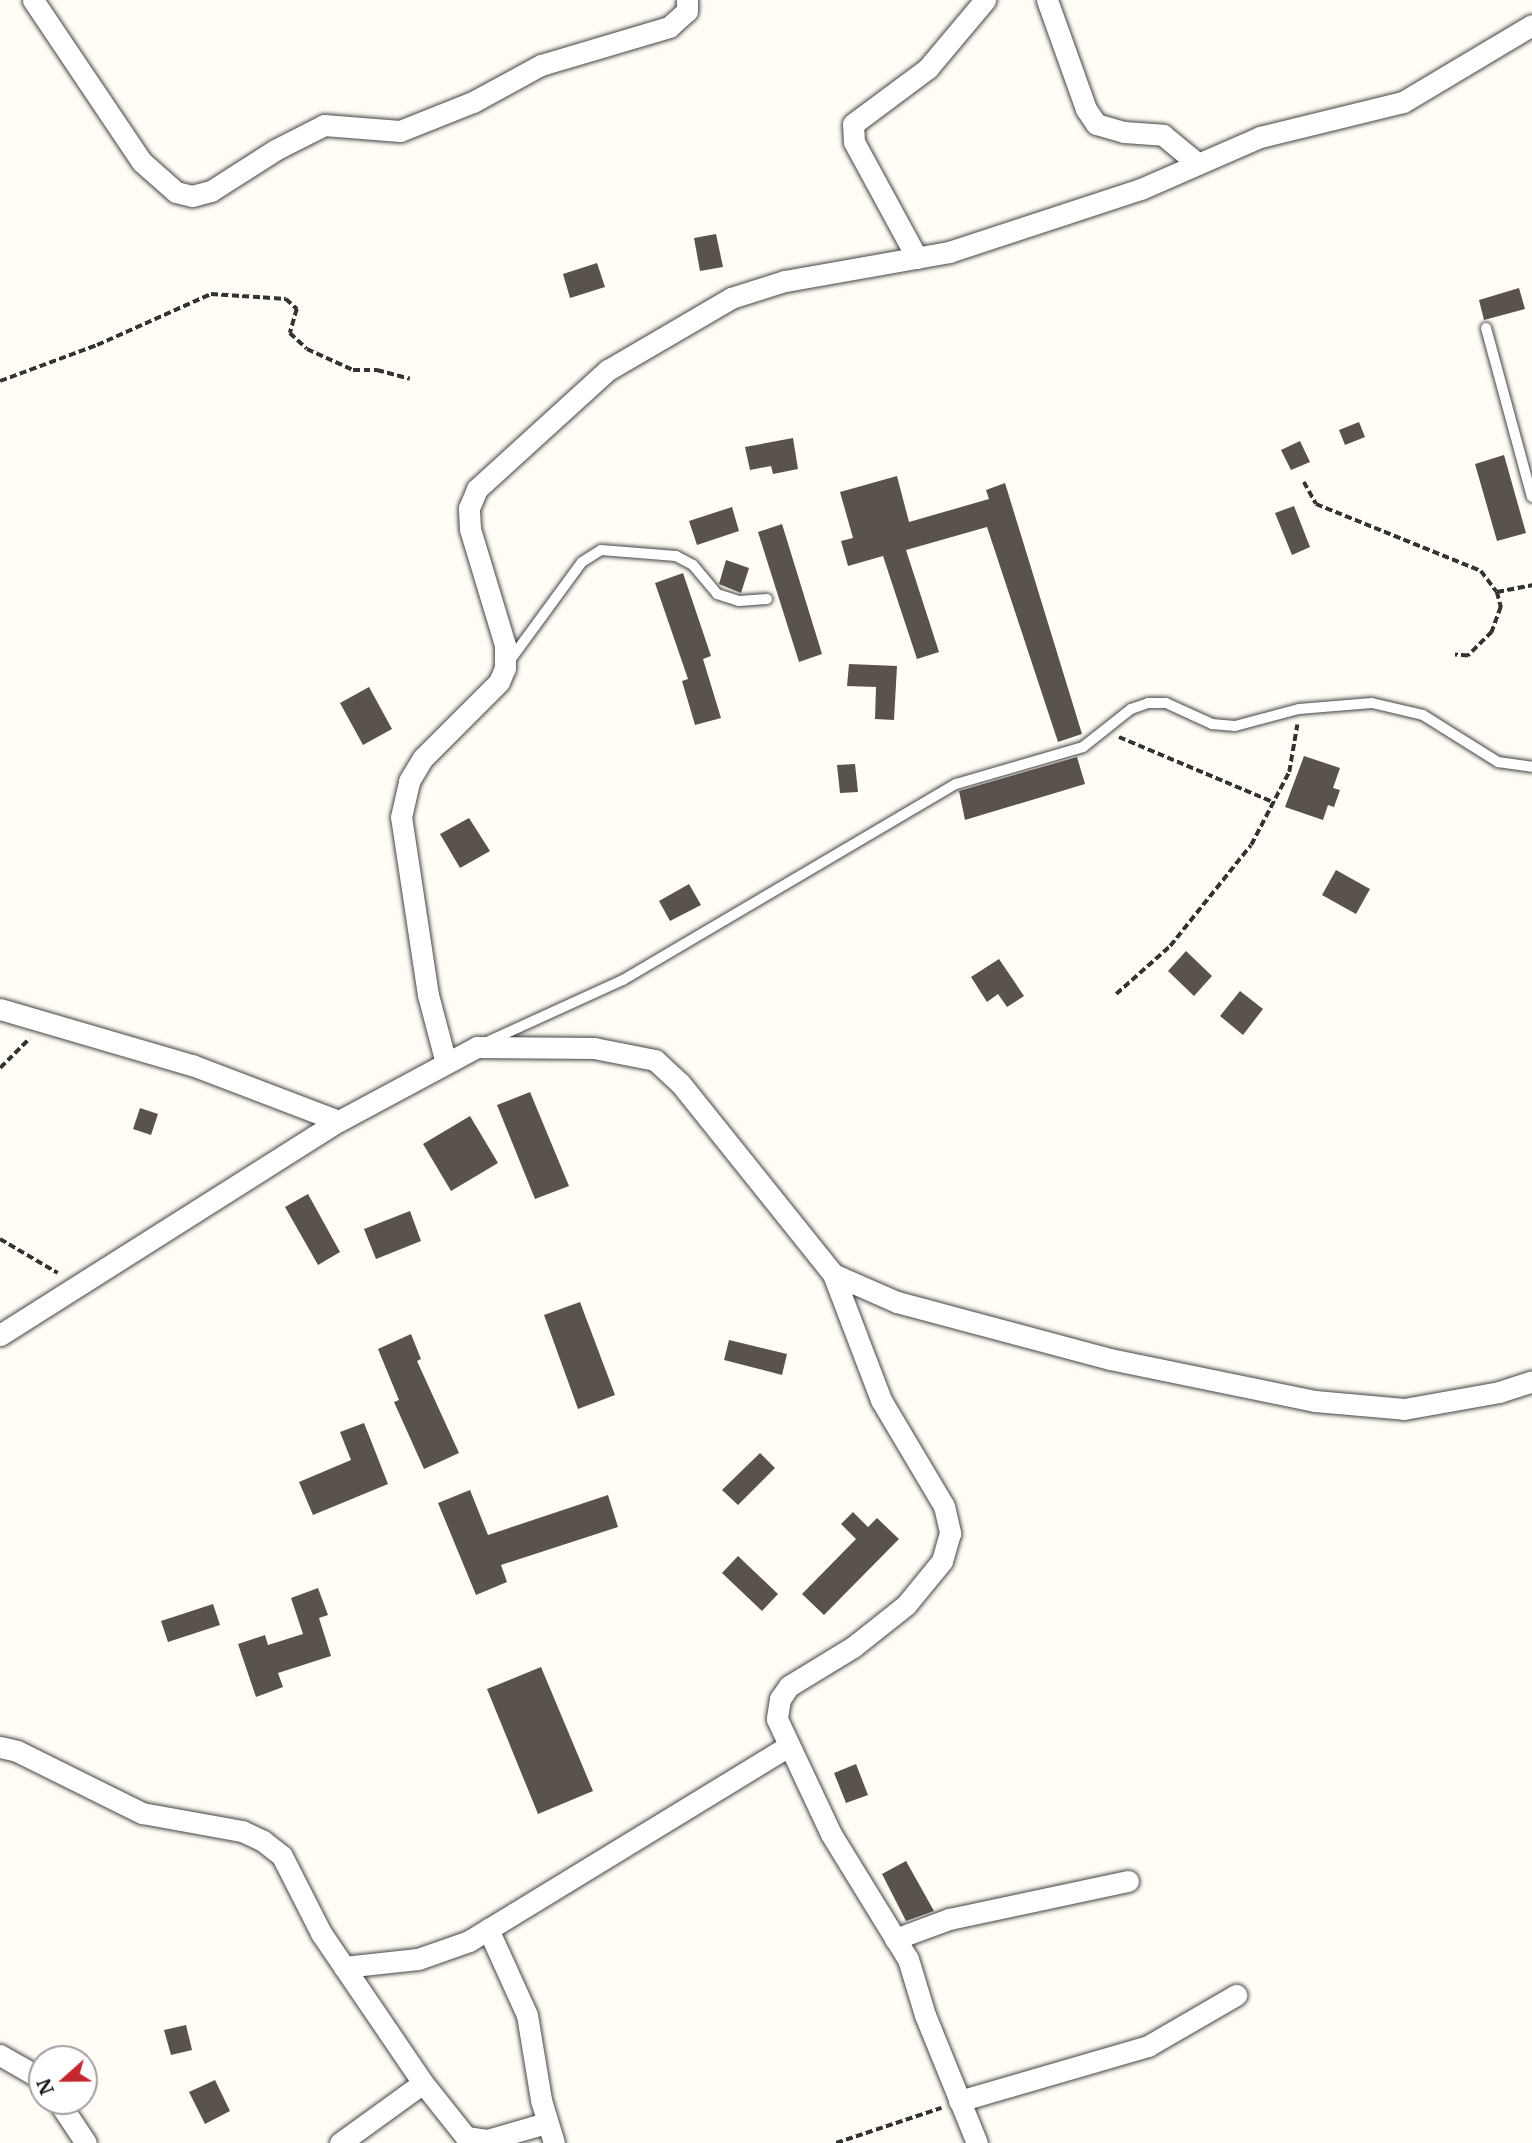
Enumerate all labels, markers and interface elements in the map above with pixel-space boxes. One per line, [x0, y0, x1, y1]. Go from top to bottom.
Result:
north arrow [28, 2045, 98, 2115]
text: N [31, 2076, 59, 2098]

